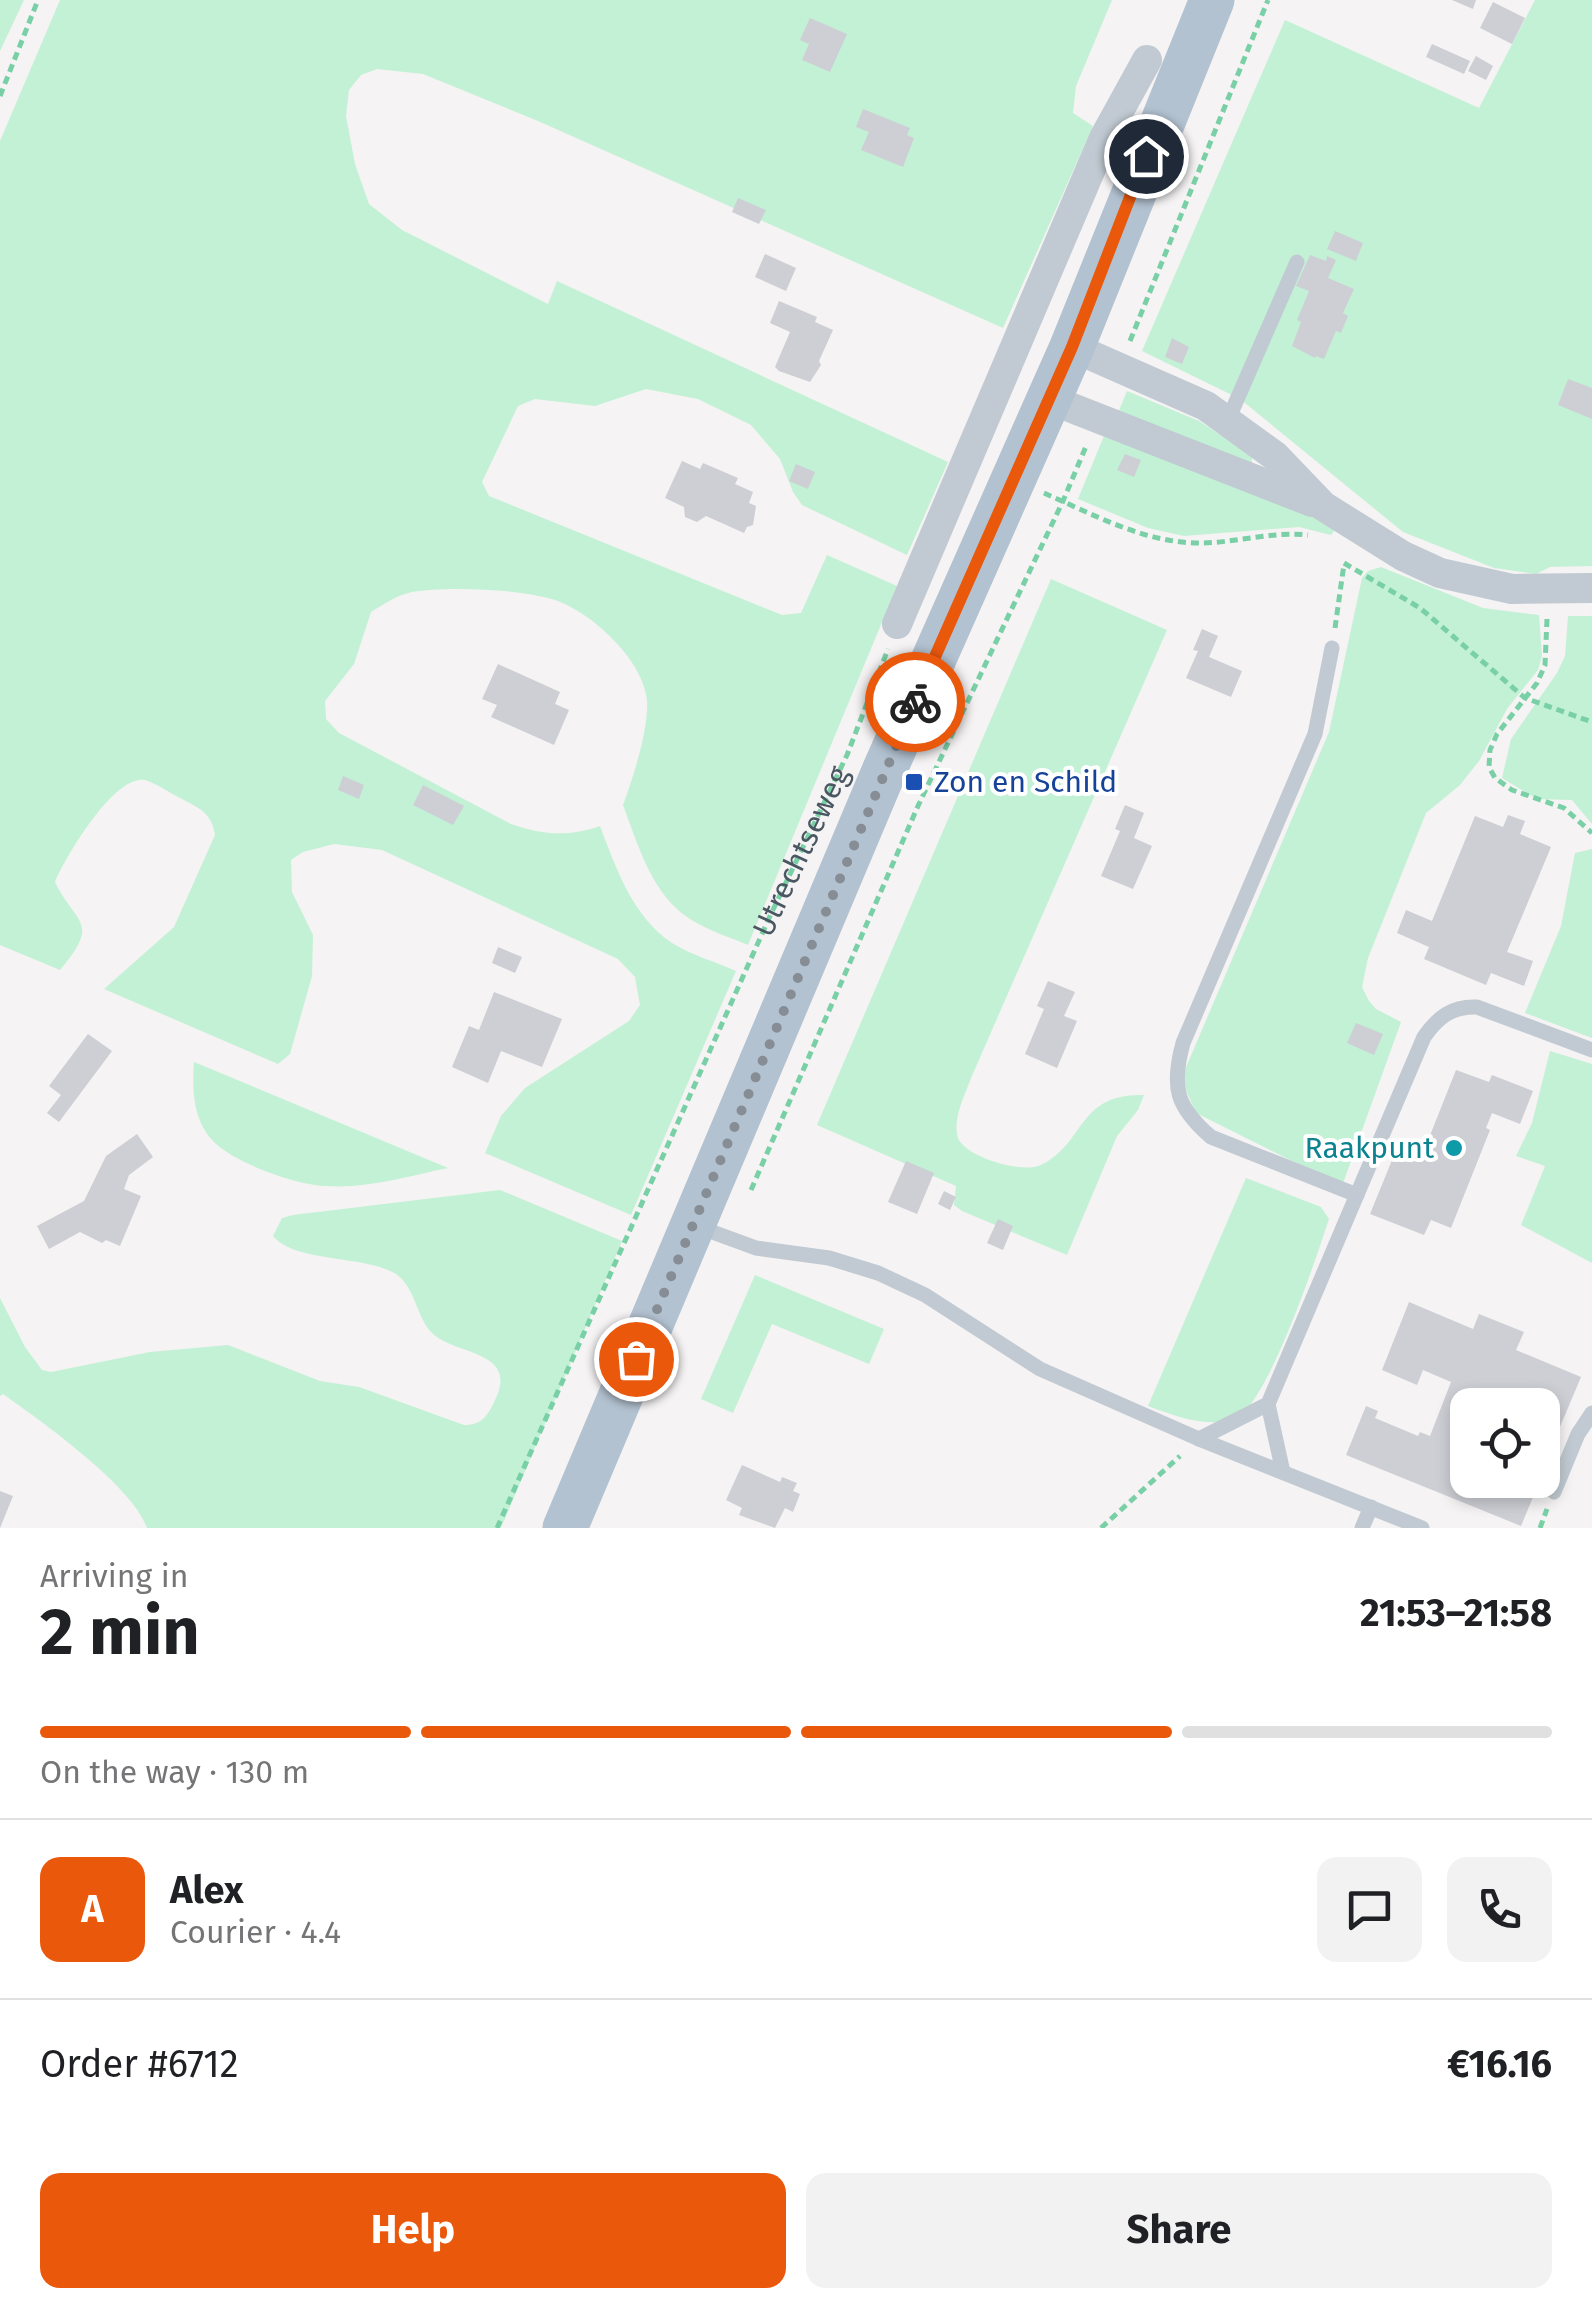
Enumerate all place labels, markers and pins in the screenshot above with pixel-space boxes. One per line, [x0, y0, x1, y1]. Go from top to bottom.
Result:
pin [1104, 114, 1189, 199]
place label: Zon en Schild [934, 764, 1117, 800]
marker: Zon en Schild [903, 771, 925, 793]
place label: Raakpunt [1305, 1130, 1434, 1166]
marker: Raakpunt [1443, 1137, 1465, 1159]
pin [594, 1317, 679, 1402]

